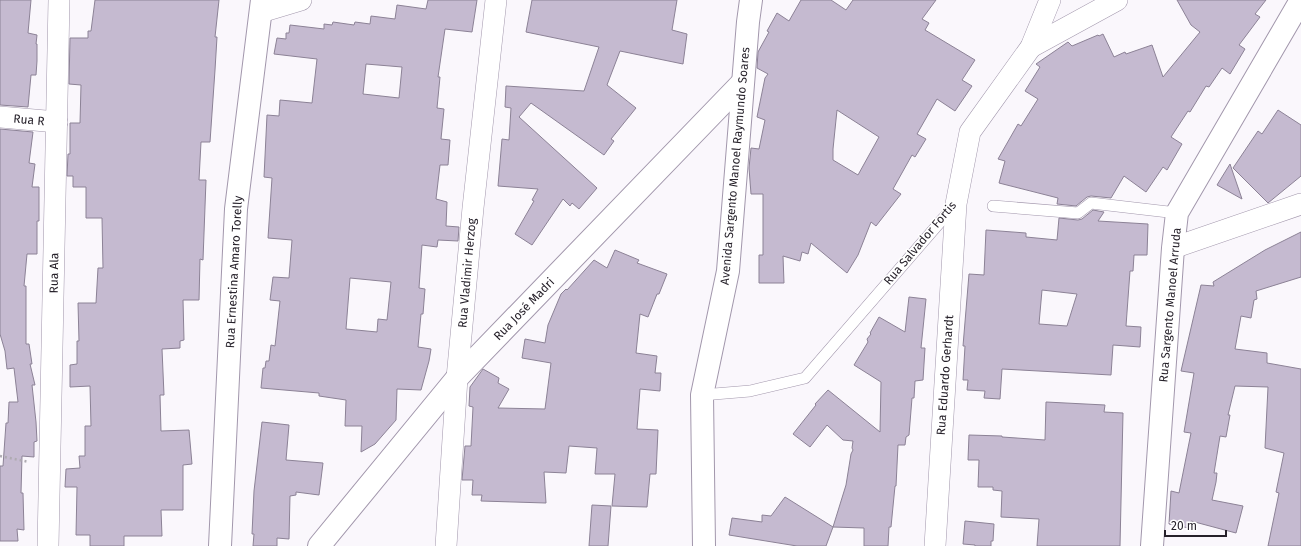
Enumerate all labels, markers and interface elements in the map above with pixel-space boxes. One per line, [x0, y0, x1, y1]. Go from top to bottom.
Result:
street label: Avenida Sargento Manoel Raymundo Soares [718, 46, 752, 285]
street label: Rua R [13, 112, 45, 128]
street label: Rua Ernestina Amaro Torelly [223, 195, 245, 349]
street label: Rua Salvador Fortis [881, 198, 959, 288]
street label: Rua Vladimir Herzog [455, 217, 479, 329]
street label: Rua Sargento Manoel Arruda [1156, 227, 1184, 383]
street label: Rua Ala [47, 252, 61, 294]
street label: Rua José Madri [491, 275, 557, 343]
street label: Rua Eduardo Gerhardt [934, 314, 956, 436]
scale bar [1165, 512, 1226, 538]
text: 20 m [1171, 519, 1197, 533]

